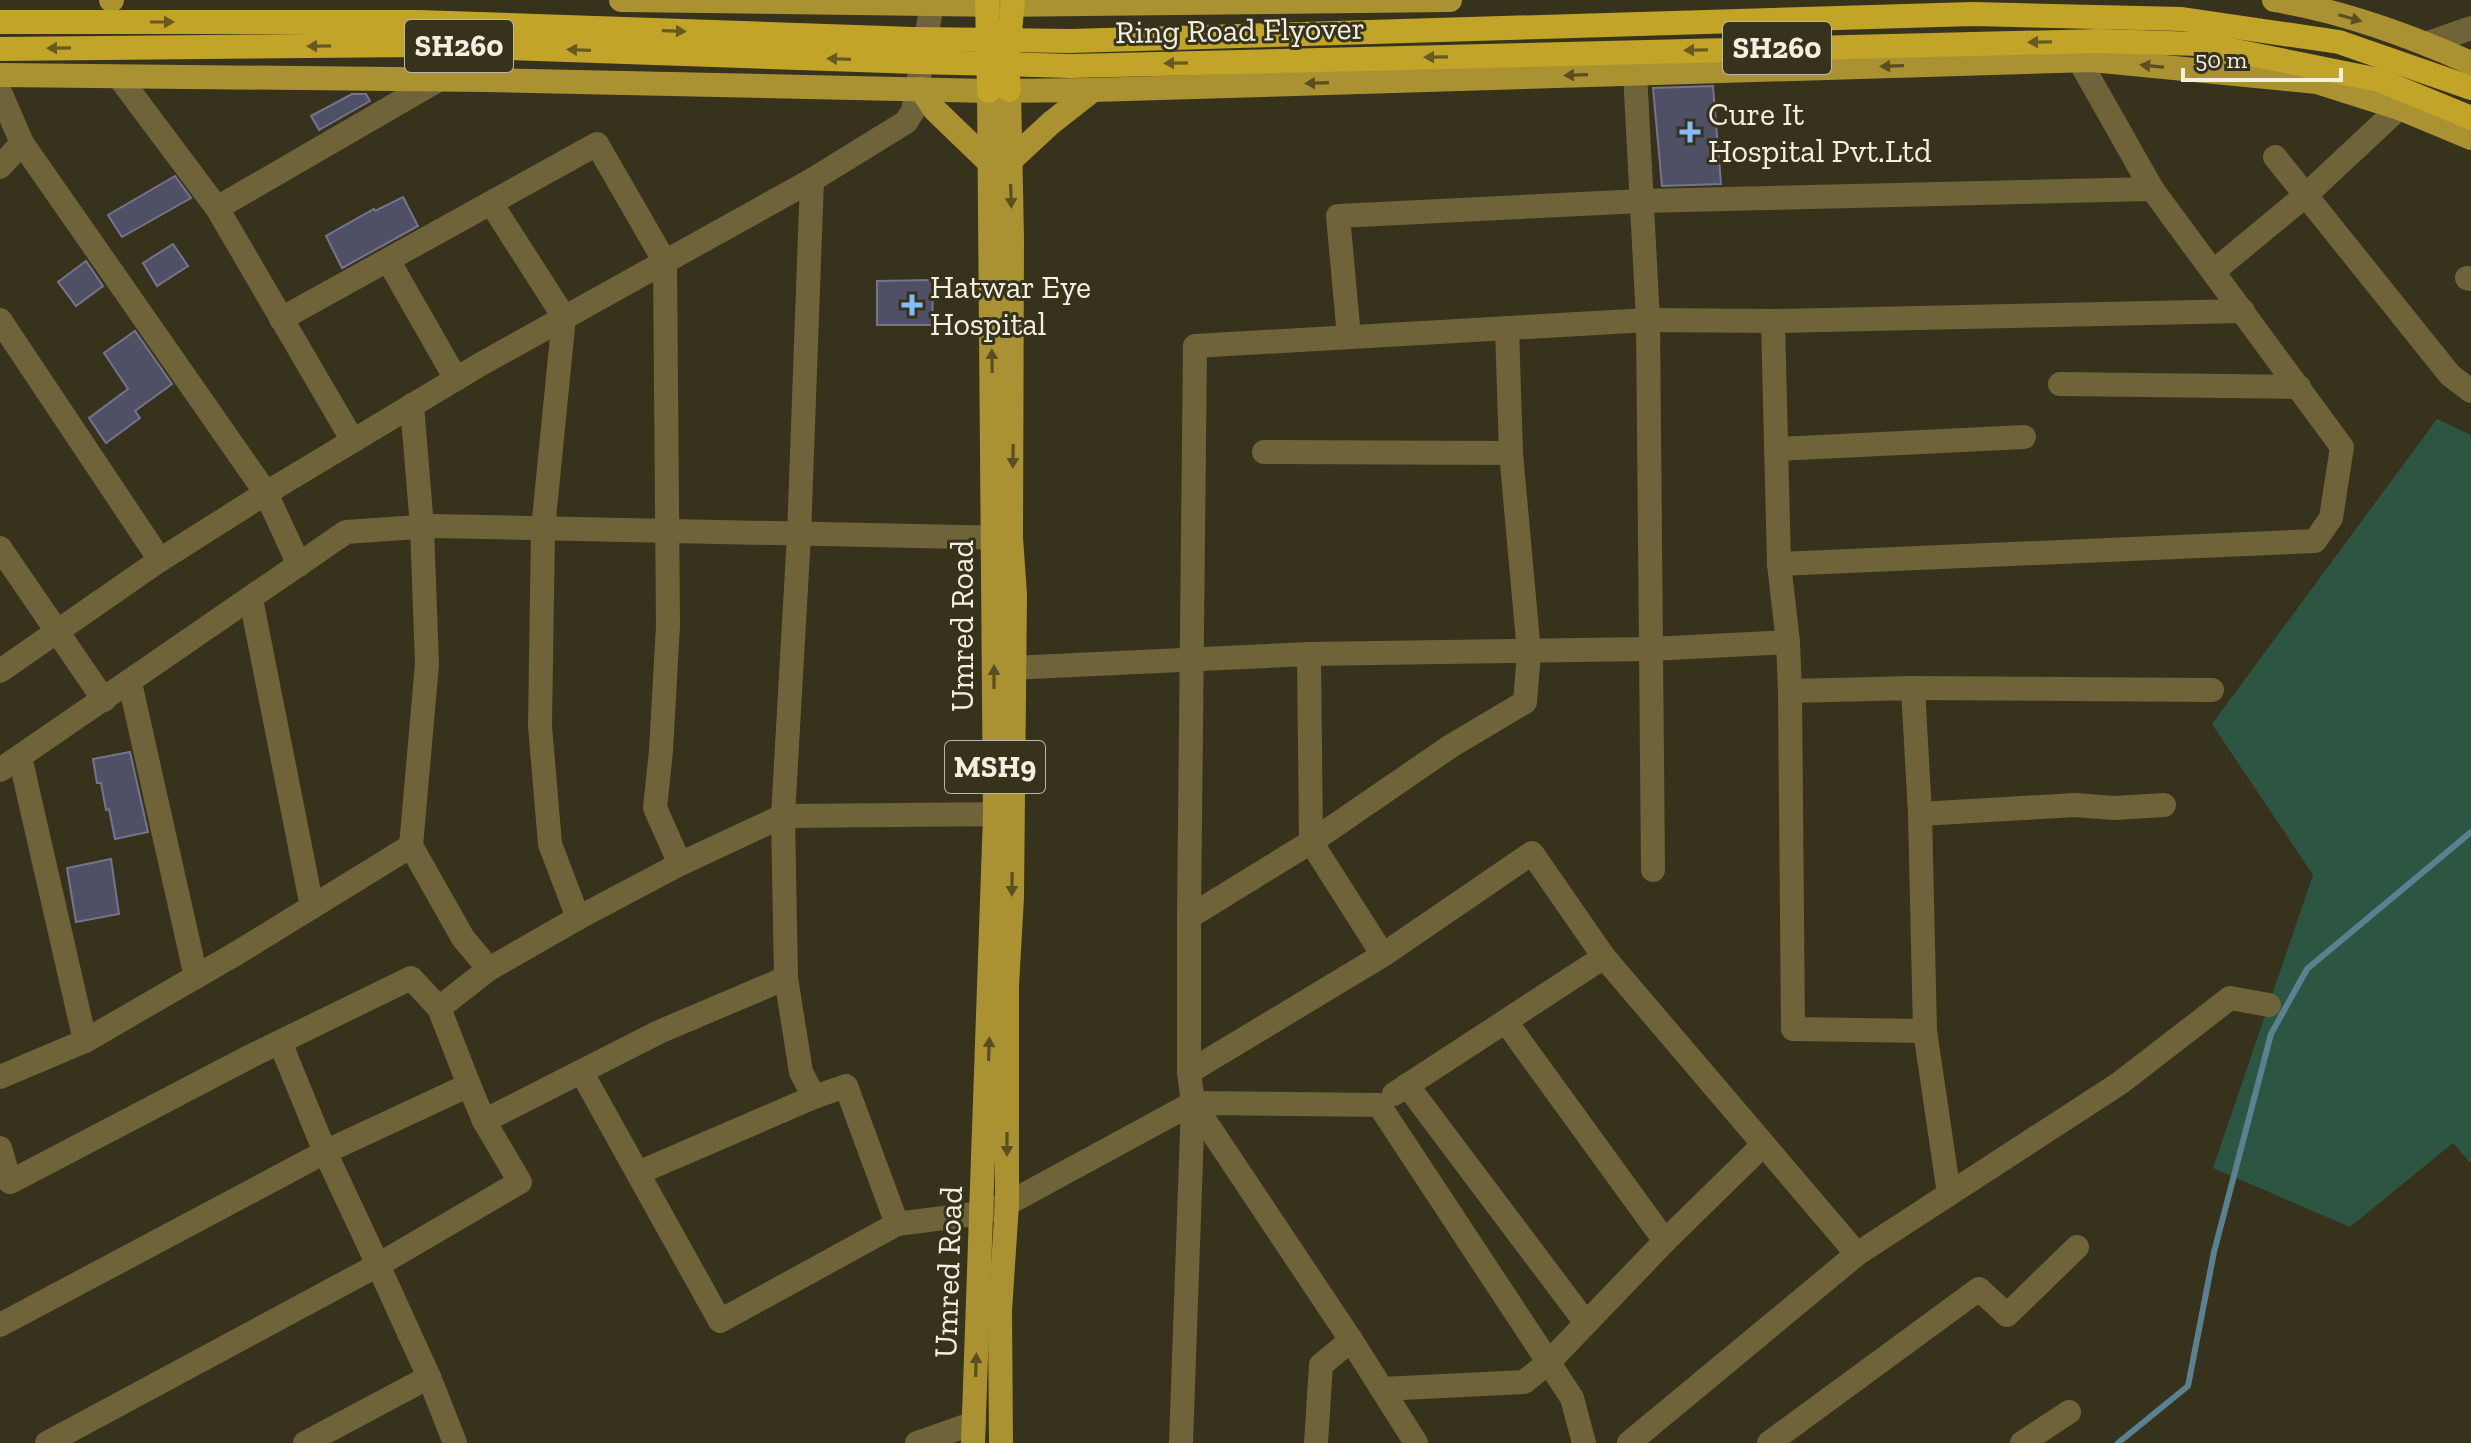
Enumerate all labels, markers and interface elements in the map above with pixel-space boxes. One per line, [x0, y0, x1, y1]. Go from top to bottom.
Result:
street label: Ring Road Flyover [1115, 9, 1365, 51]
one-way arrow [2338, 12, 2362, 25]
one-way arrow [150, 16, 175, 28]
road number: SH260 [405, 20, 513, 72]
road number: SH260 [1723, 22, 1831, 74]
one-way arrow [662, 24, 687, 37]
scale bar [2183, 32, 2341, 82]
one-way arrow [2027, 36, 2052, 49]
one-way arrow [306, 39, 331, 52]
one-way arrow [46, 42, 71, 54]
one-way arrow [566, 44, 591, 57]
one-way arrow [1683, 44, 1708, 57]
text: 50 m [2195, 45, 2248, 74]
one-way arrow [1423, 51, 1448, 63]
one-way arrow [826, 53, 851, 66]
one-way arrow [1163, 57, 1188, 70]
one-way arrow [1879, 59, 1904, 72]
one-way arrow [2139, 59, 2164, 72]
one-way arrow [1563, 68, 1588, 81]
one-way arrow [1304, 77, 1329, 90]
place label: Cure It Hospital Pvt.Ltd [1708, 95, 1932, 170]
marker: Cure It Hospital Pvt.Ltd [1679, 121, 1701, 143]
one-way arrow [1004, 184, 1017, 209]
place label: Hatwar Eye Hospital [930, 268, 1091, 343]
marker: Hatwar Eye Hospital [901, 294, 923, 316]
one-way arrow [986, 348, 998, 373]
one-way arrow [1007, 444, 1019, 469]
street label: Umred Road [943, 540, 981, 712]
one-way arrow [988, 664, 1001, 689]
road number: MSH9 [945, 741, 1045, 793]
one-way arrow [1006, 872, 1018, 897]
one-way arrow [982, 1036, 995, 1061]
one-way arrow [1001, 1132, 1013, 1157]
street label: Umred Road [926, 1185, 970, 1359]
one-way arrow [970, 1352, 983, 1377]

